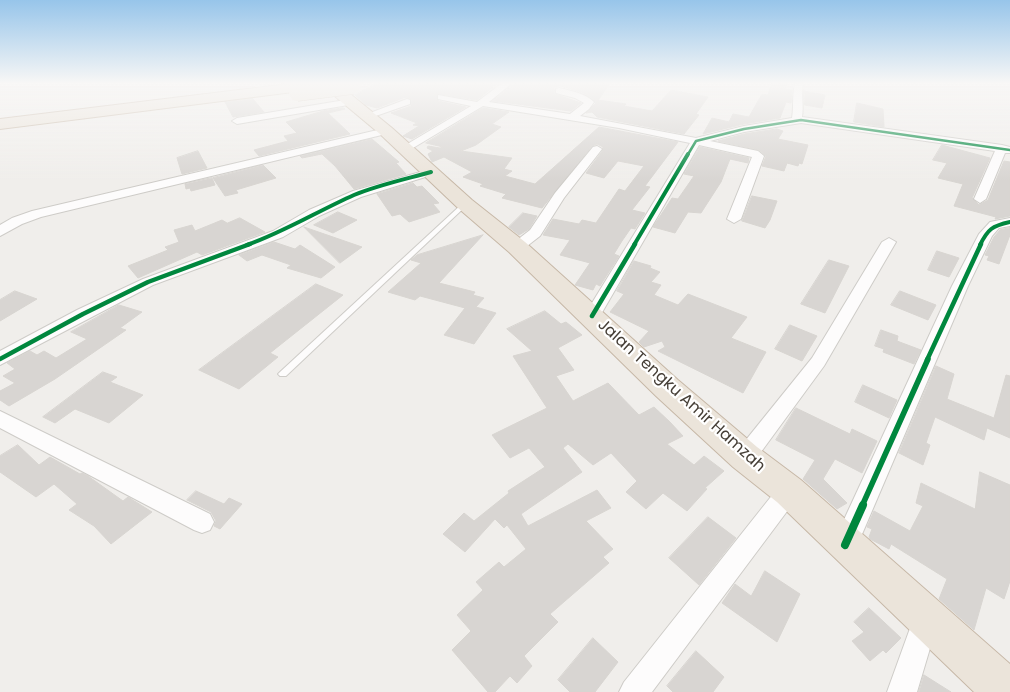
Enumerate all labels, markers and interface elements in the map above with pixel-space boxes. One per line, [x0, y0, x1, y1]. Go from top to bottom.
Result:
street label: Jalan Tengku Amir Hamzah [593, 316, 769, 476]

